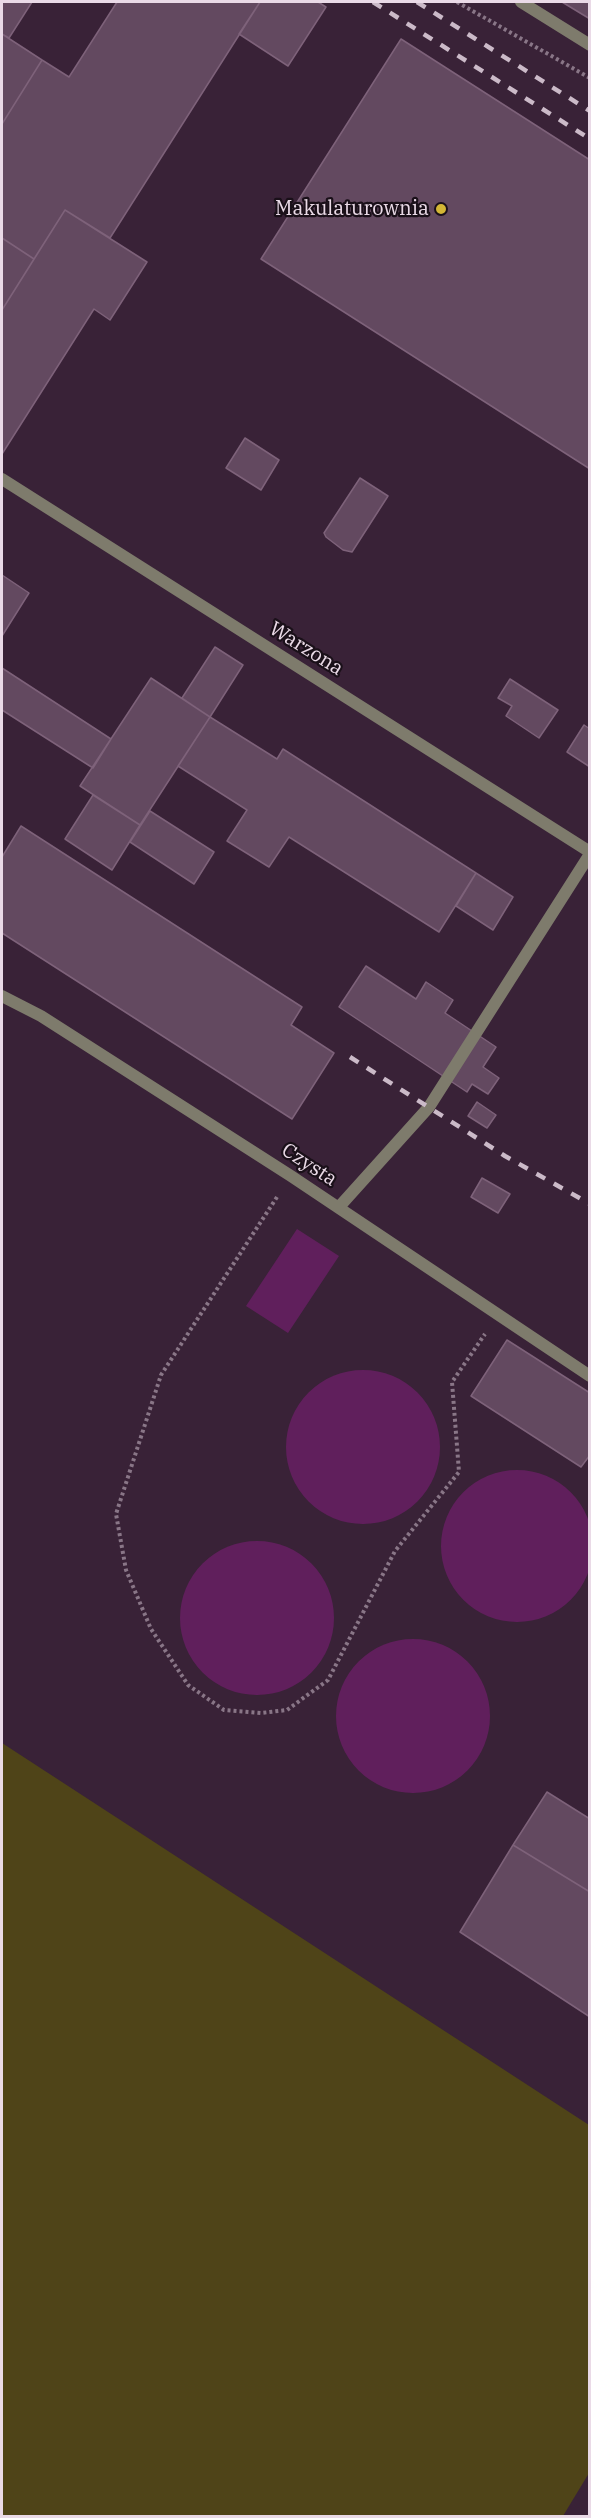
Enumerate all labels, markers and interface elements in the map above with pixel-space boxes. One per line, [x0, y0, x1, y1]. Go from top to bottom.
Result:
place label: Makulaturownia [275, 197, 429, 221]
marker: Makulaturownia [434, 202, 448, 216]
street label: Warzona [264, 617, 348, 681]
street label: Czysta [277, 1138, 341, 1192]

